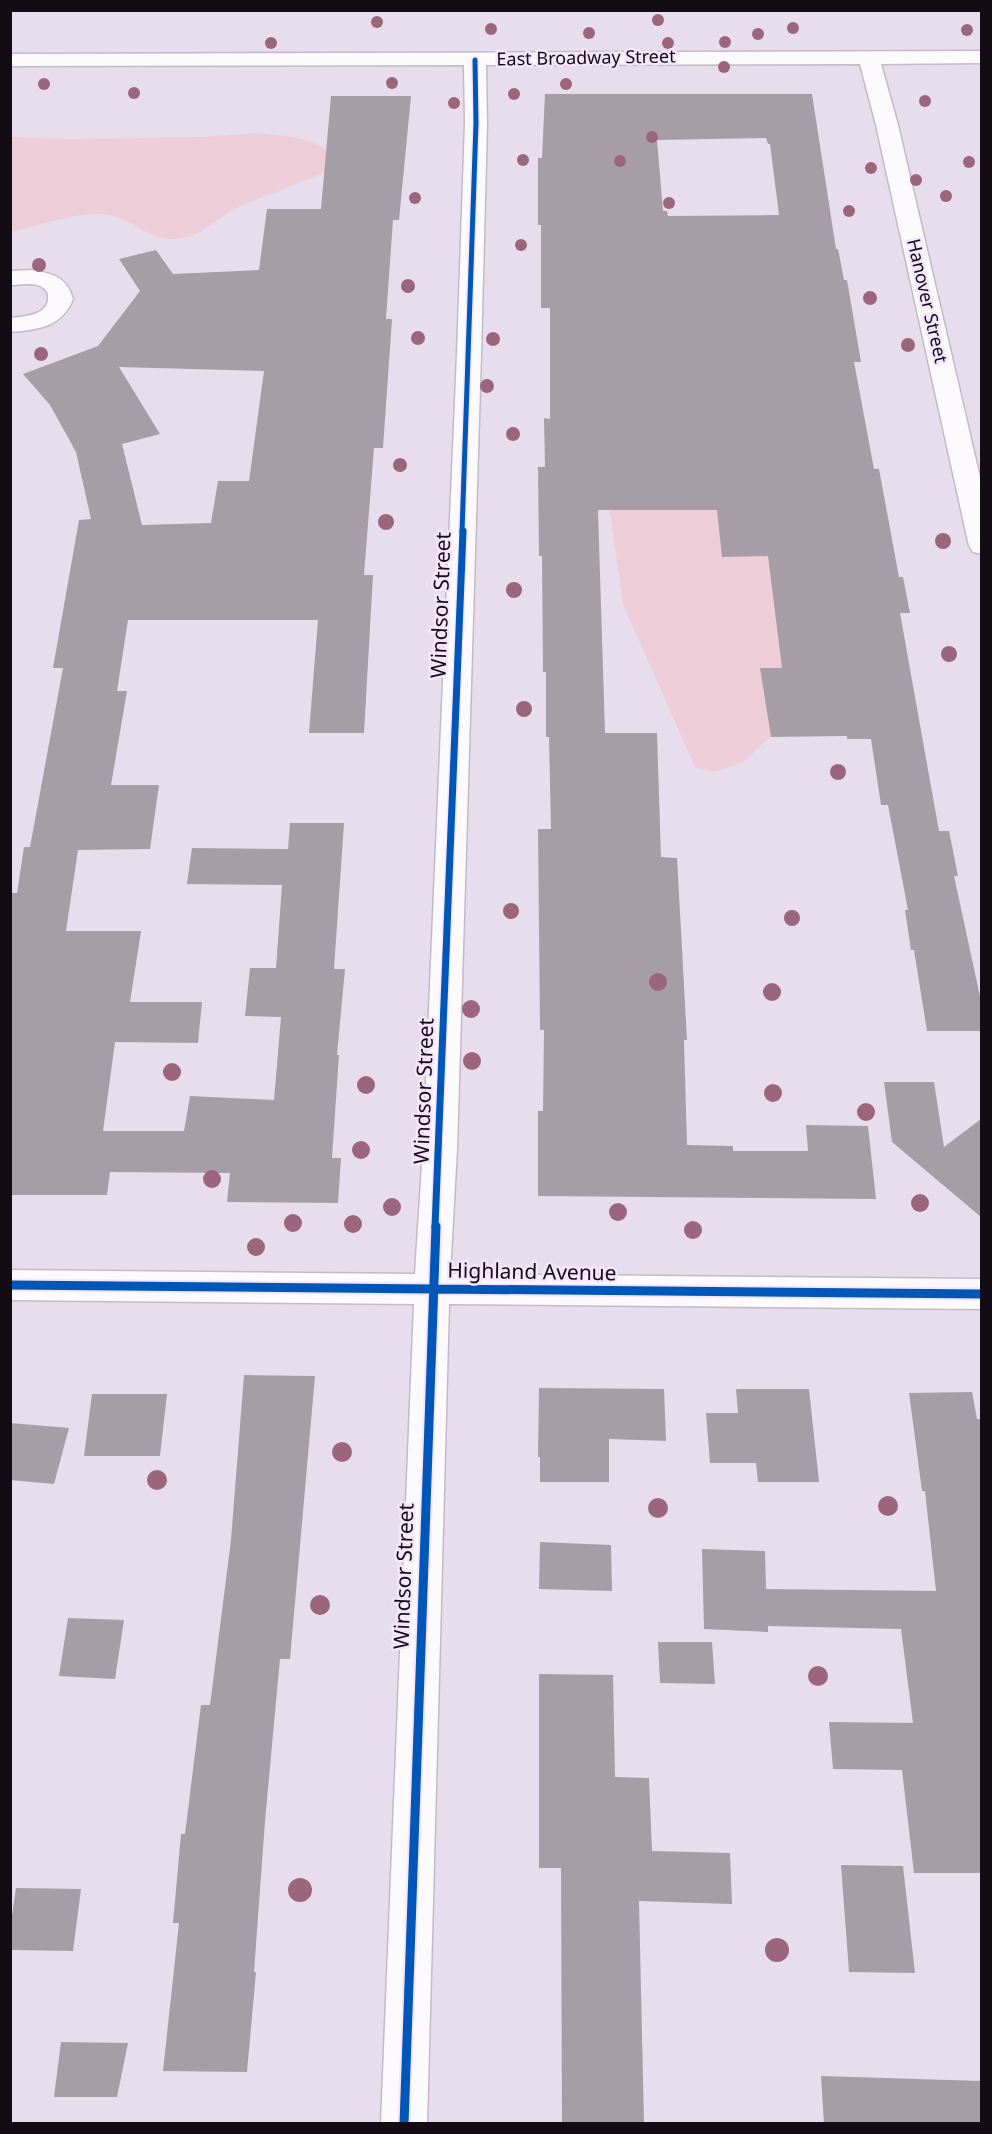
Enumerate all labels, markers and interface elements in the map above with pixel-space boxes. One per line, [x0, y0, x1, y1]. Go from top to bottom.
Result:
street label: East Broadway Street [496, 43, 676, 71]
street label: Hanover Street [902, 236, 954, 366]
street label: Windsor Street [423, 531, 457, 679]
street label: Windsor Street [406, 1017, 440, 1165]
street label: Highland Avenue [447, 1256, 617, 1286]
street label: Windsor Street [386, 1502, 420, 1650]

